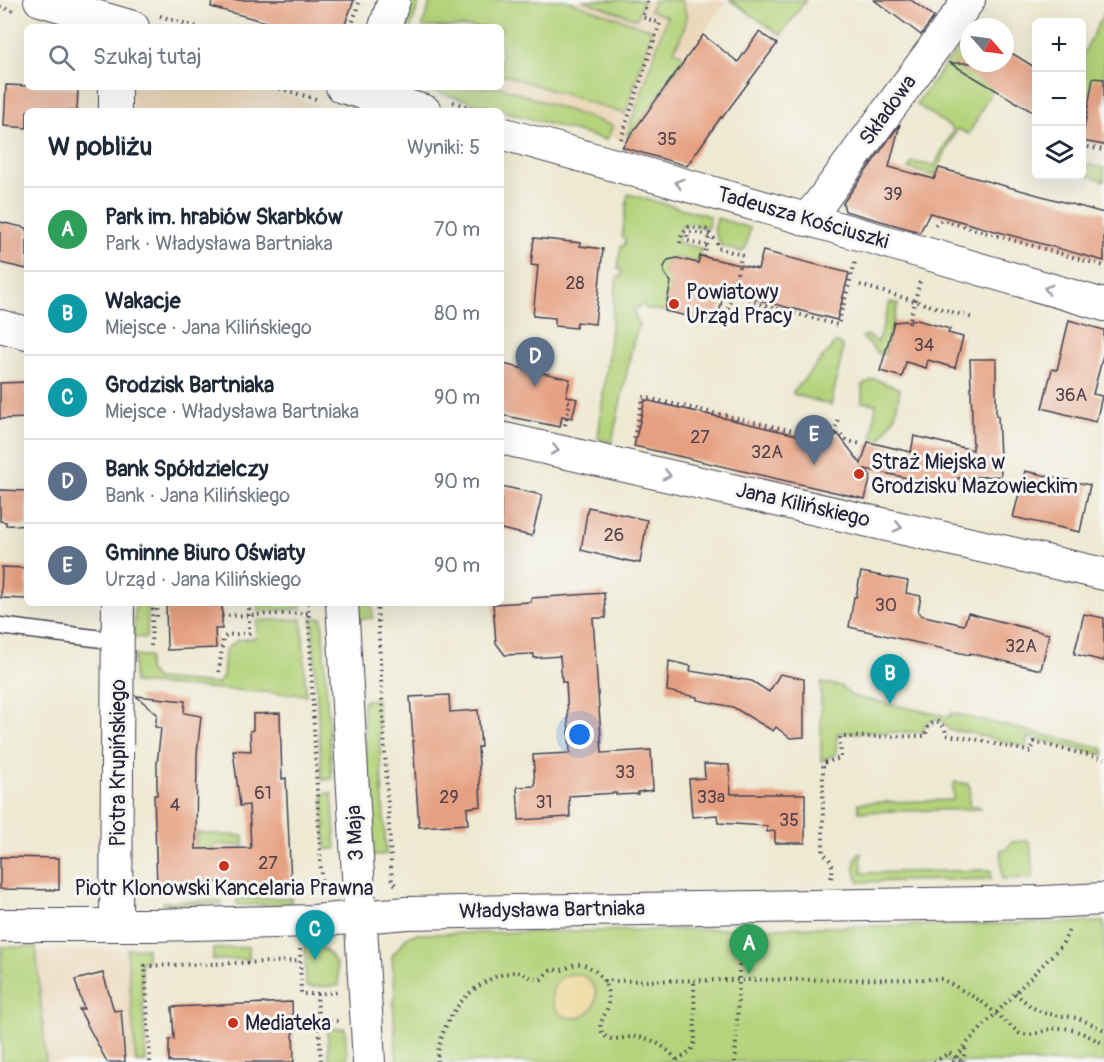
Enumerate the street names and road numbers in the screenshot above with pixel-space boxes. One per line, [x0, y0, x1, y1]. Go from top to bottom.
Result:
street label: Składowa [853, 69, 923, 151]
street label: Tadeusza Kościuszki [714, 181, 892, 255]
street label: Jana Kilińskiego [733, 476, 873, 534]
street label: Piotra Krupińskiego [105, 679, 132, 847]
street label: 3 Maja [340, 804, 370, 862]
street label: Władysława Bartniaka [459, 895, 645, 925]

